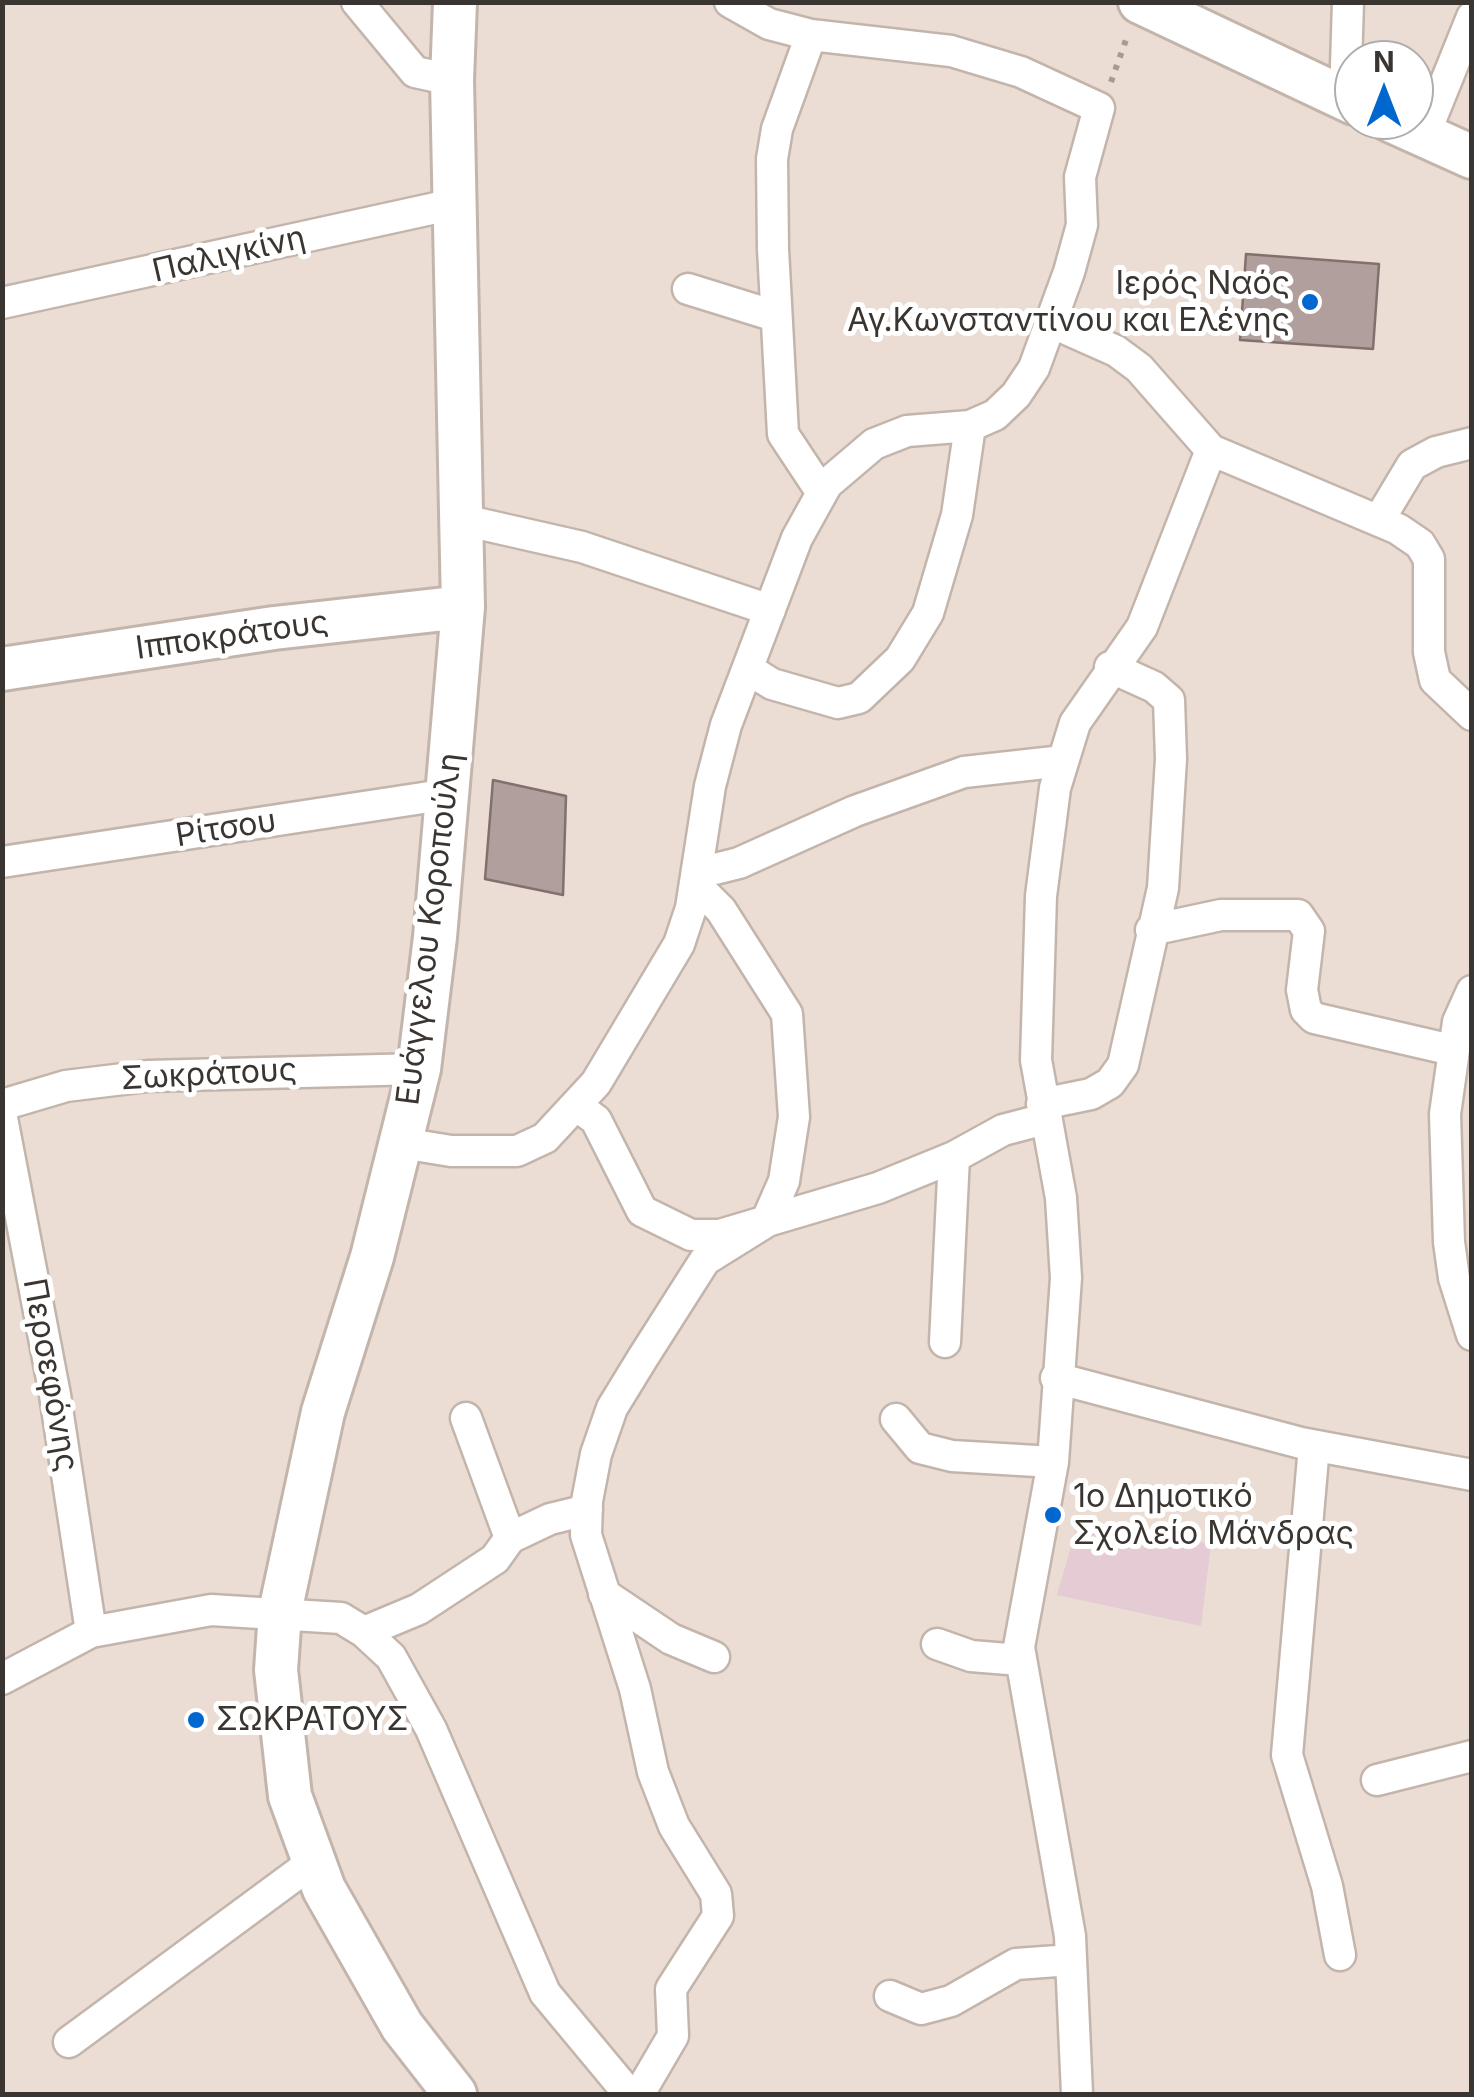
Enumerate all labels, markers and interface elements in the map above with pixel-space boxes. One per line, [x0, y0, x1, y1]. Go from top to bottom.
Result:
north arrow [1334, 40, 1434, 140]
text: N [1373, 45, 1395, 79]
street label: Παλιγκίνη [149, 219, 309, 291]
place label: Ιερός Ναός Αγ.Κωνσταντίνου και Ελένης [847, 265, 1290, 340]
marker: Ιερός Ναός Αγ.Κωνσταντίνου και Ελένης [1299, 291, 1321, 313]
street label: Ιπποκράτους [133, 603, 331, 669]
street label: Ευάγγελου Κοροπούλη [389, 751, 471, 1107]
street label: Ρίτσου [173, 802, 279, 856]
street label: Σωκράτους [120, 1051, 298, 1099]
street label: Περσεφόνης [14, 1276, 86, 1474]
place label: 1ο Δημοτικό Σχολείο Μάνδρας [1073, 1478, 1354, 1553]
marker: 1ο Δημοτικό Σχολείο Μάνδρας [1042, 1504, 1064, 1526]
place label: ΣΩΚΡΑΤΟΥΣ [216, 1701, 408, 1739]
marker: ΣΩΚΡΑΤΟΥΣ [185, 1709, 207, 1731]

